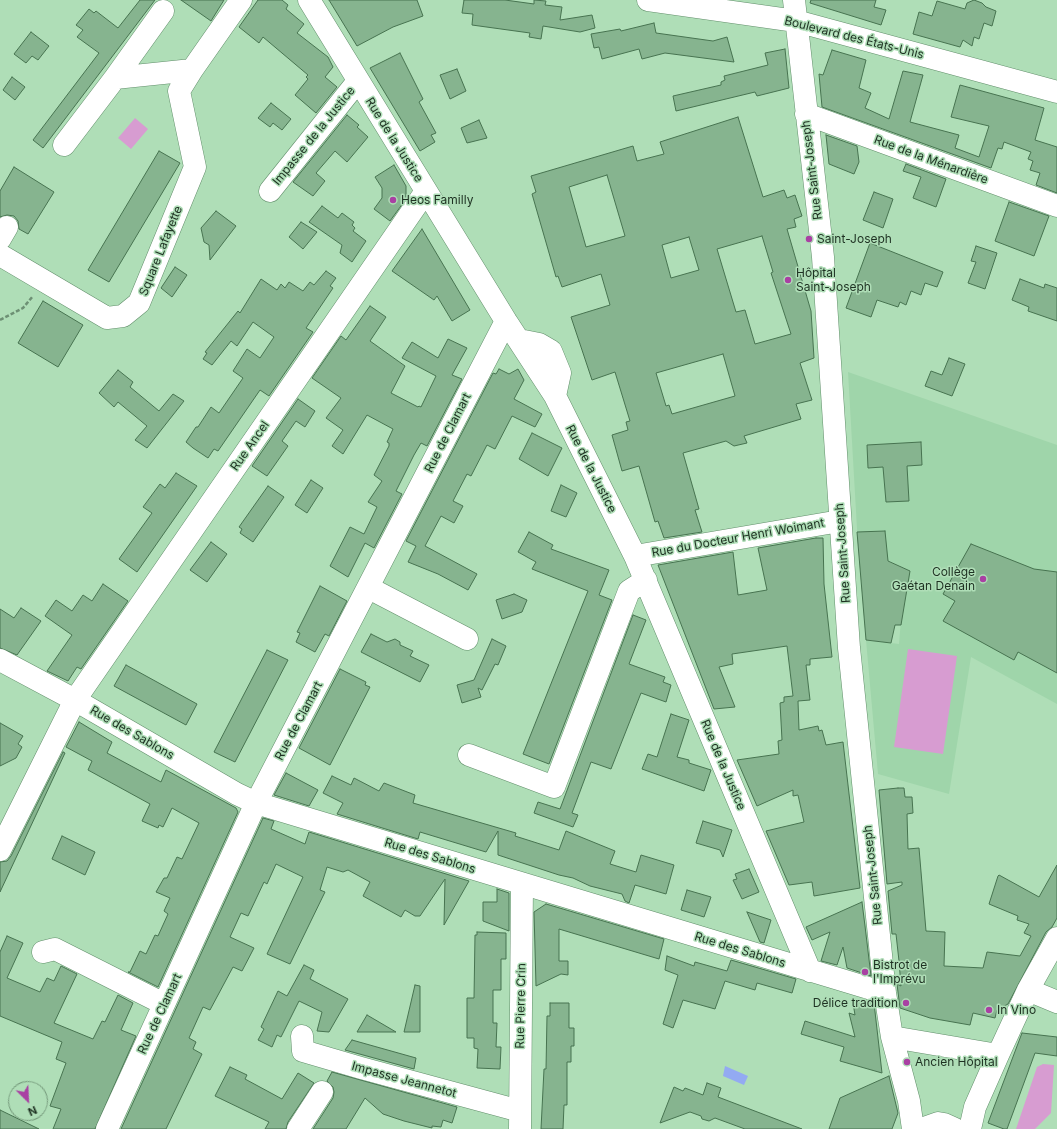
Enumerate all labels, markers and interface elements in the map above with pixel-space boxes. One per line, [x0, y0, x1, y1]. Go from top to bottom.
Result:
street label: Boulevard des États-Unis [783, 14, 925, 62]
street label: Impasse de la Justice [270, 84, 358, 188]
street label: Rue de la Justice [362, 95, 426, 185]
street label: Rue Saint-Joseph [799, 119, 825, 221]
street label: Rue de la Ménardière [872, 133, 990, 187]
place label: Heos Familly [401, 193, 473, 207]
marker: Heos Familly [388, 195, 398, 205]
street label: Square Lafayette [136, 204, 186, 298]
place label: Saint-Joseph [817, 232, 892, 246]
marker: Saint-Joseph [804, 234, 814, 244]
place label: Hôpital Saint-Joseph [796, 266, 871, 294]
marker: Hôpital Saint-Joseph [783, 275, 793, 285]
street label: Rue de Clamart [422, 391, 474, 475]
street label: Rue Ancel [228, 418, 272, 474]
street label: Rue de la Justice [563, 423, 619, 515]
street label: Rue Saint-Joseph [832, 503, 854, 603]
street label: Rue du Docteur Henri Woimant [651, 516, 825, 560]
place label: Collège Gaétan Denain [892, 565, 975, 593]
marker: Collège Gaétan Denain [978, 574, 988, 584]
street label: Rue de Clamart [272, 679, 326, 763]
street label: Rue des Sablons [87, 703, 177, 763]
street label: Rue de la Justice [697, 718, 749, 812]
street label: Rue Saint-Joseph [861, 824, 885, 926]
street label: Rue des Sablons [383, 835, 477, 877]
street label: Rue des Sablons [693, 929, 787, 971]
place label: Bistrot de l'Imprévu [873, 958, 927, 986]
street label: Rue Pierre Crin [513, 963, 529, 1049]
marker: Bistrot de l'Imprévu [860, 967, 870, 977]
street label: Rue de Clamart [135, 971, 185, 1057]
place label: Délice tradition [813, 996, 898, 1010]
marker: Délice tradition [901, 998, 911, 1008]
place label: In Vino [997, 1003, 1036, 1017]
marker: In Vino [984, 1005, 994, 1015]
place label: Ancien Hôpital [915, 1055, 998, 1069]
marker: Ancien Hôpital [902, 1057, 912, 1067]
street label: Impasse Jeannetot [350, 1059, 458, 1101]
north arrow [8, 1081, 48, 1121]
text: N [26, 1103, 39, 1119]

